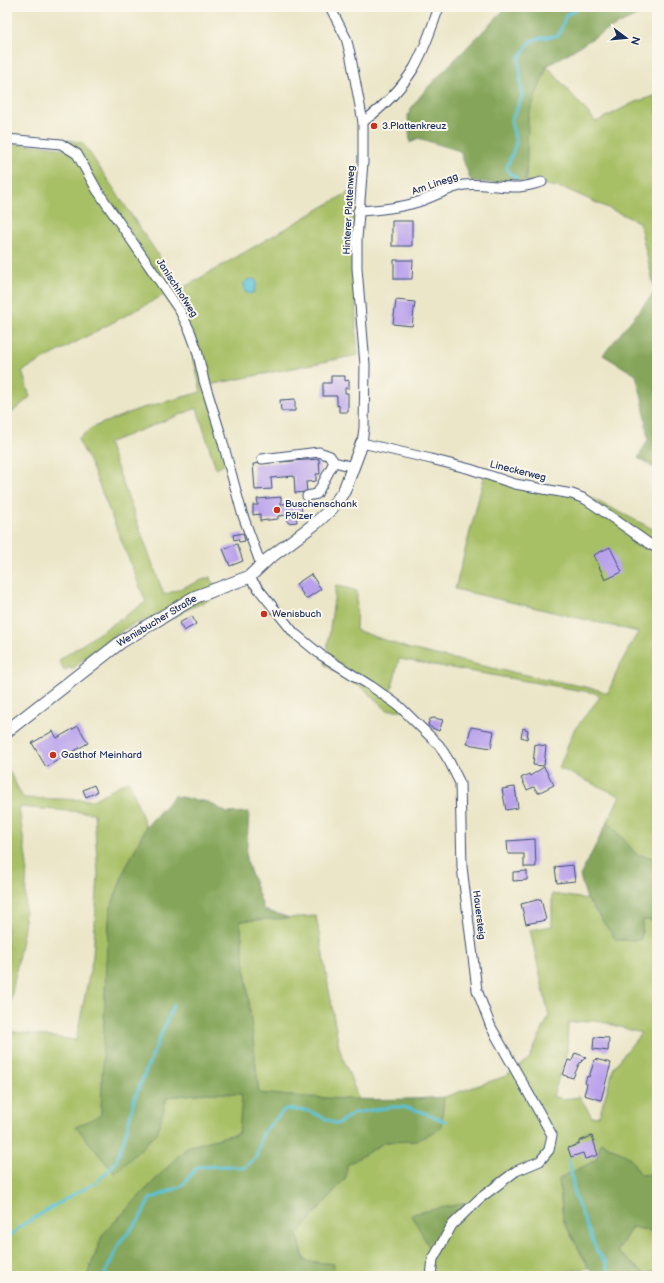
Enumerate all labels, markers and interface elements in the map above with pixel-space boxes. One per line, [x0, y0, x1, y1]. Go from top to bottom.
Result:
north arrow [606, 18, 646, 58]
text: N [628, 35, 643, 46]
place label: 3.Plattenkreuz [382, 120, 446, 132]
marker: 3.Plattenkreuz [369, 121, 379, 131]
street label: Hinterer Plattenweg [341, 165, 357, 255]
street label: Am Linegg [410, 170, 460, 198]
street label: Janischhofweg [154, 257, 200, 320]
street label: Lineckerweg [489, 458, 548, 484]
place label: Buschenschank Pölzer [285, 498, 357, 522]
marker: Buschenschank Pölzer [272, 505, 282, 515]
street label: Wenisbucher Straße [115, 592, 199, 650]
place label: Wenisbuch [272, 608, 322, 620]
marker: Wenisbuch [259, 609, 269, 619]
place label: Gasthof Meinhard [61, 749, 142, 761]
marker: Gasthof Meinhard [48, 750, 58, 760]
street label: Hauersteig [470, 890, 488, 941]

